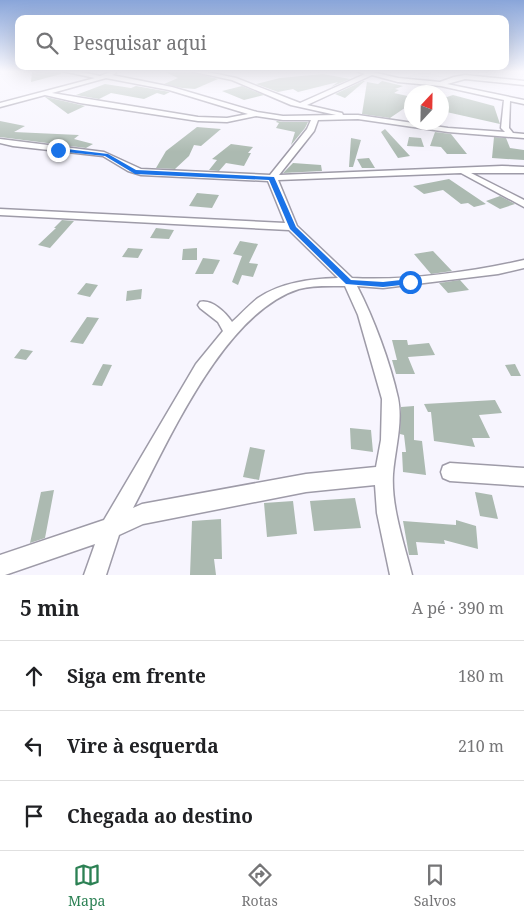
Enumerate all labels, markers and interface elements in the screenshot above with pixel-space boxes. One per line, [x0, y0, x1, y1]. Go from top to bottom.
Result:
search box [15, 15, 509, 70]
icon: search [33, 29, 61, 57]
text: Pesquisar aqui [73, 30, 207, 56]
north arrow [404, 85, 449, 130]
route end [47, 139, 70, 162]
route start [399, 271, 422, 294]
text: 5 min [20, 594, 79, 622]
text: A pé · 390 m [412, 597, 504, 619]
icon: ahead [20, 662, 48, 690]
text: Siga em frente [67, 663, 206, 689]
text: 180 m [458, 665, 504, 687]
icon: left [20, 732, 48, 760]
text: Vire à esquerda [67, 733, 219, 759]
text: 210 m [458, 735, 504, 757]
icon: arrive [20, 802, 48, 830]
text: Chegada ao destino [67, 803, 253, 829]
tab: Mapa [68, 861, 105, 910]
tab: Rotas [241, 861, 278, 910]
tab: Salvos [414, 861, 456, 910]

